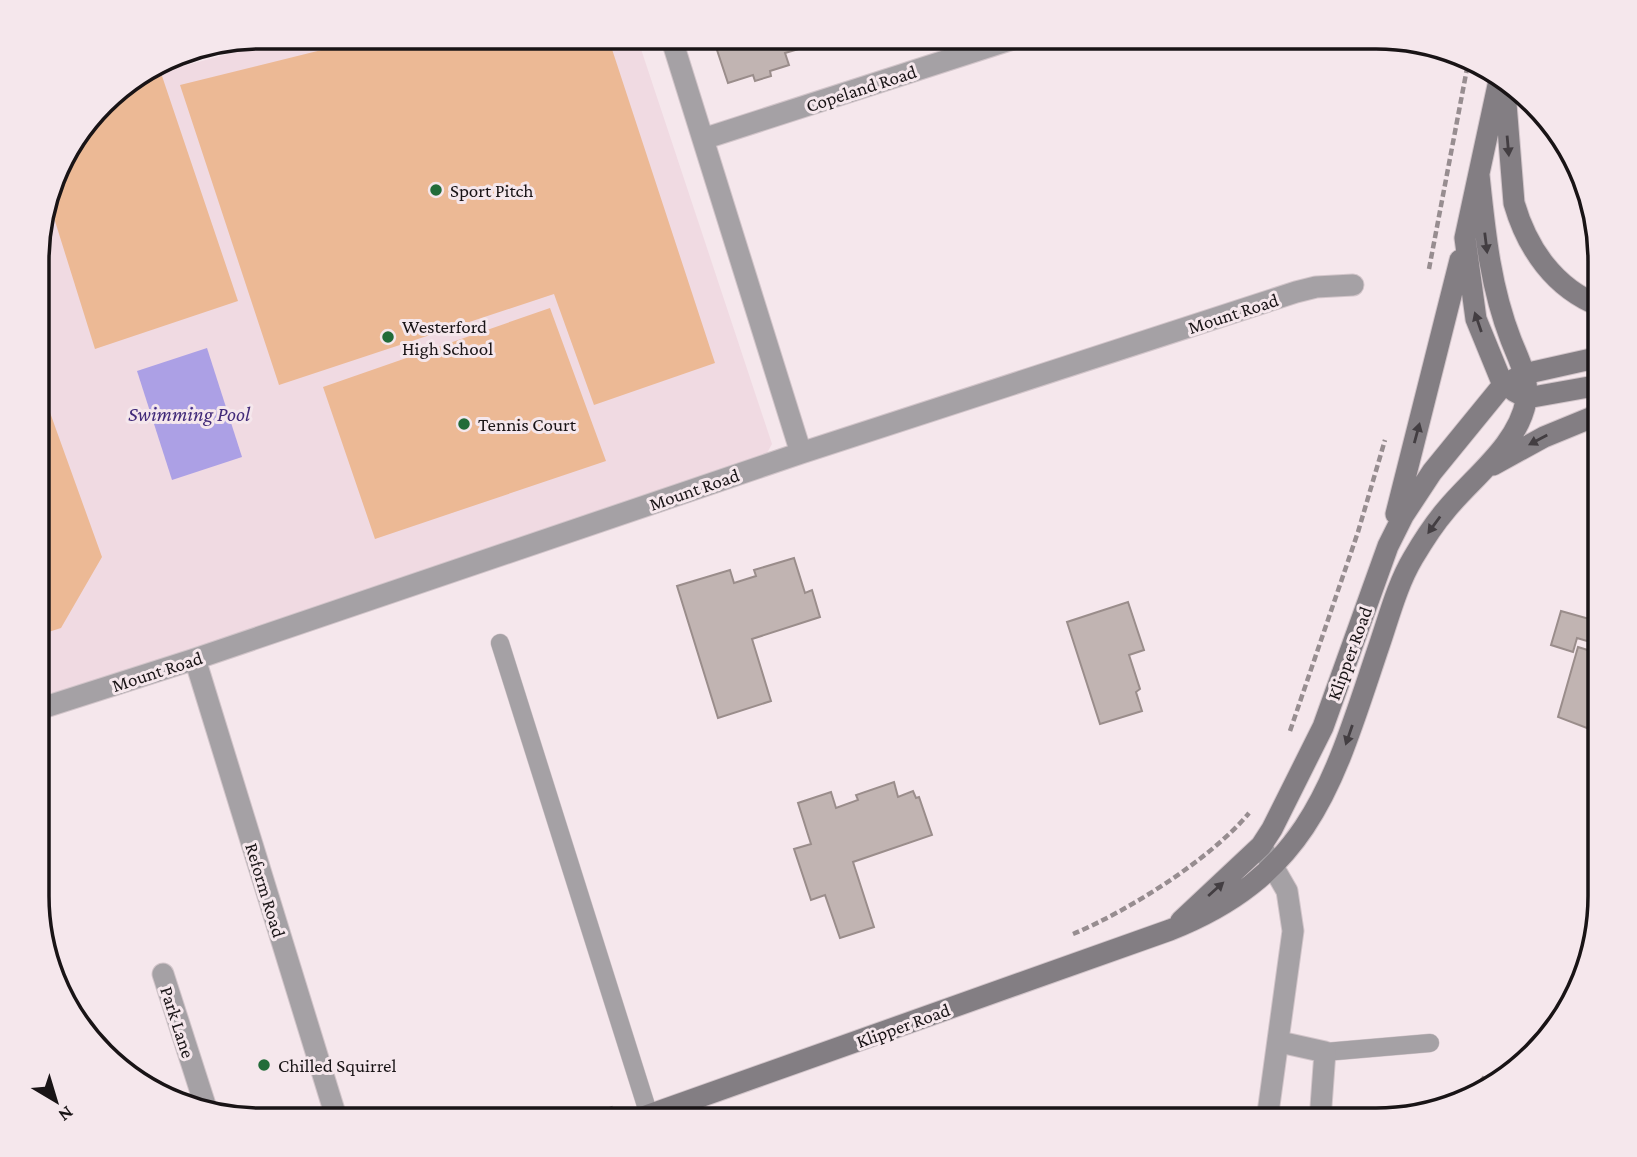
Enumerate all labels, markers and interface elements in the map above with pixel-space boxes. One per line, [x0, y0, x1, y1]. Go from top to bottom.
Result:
street label: Copeland Road [803, 61, 919, 116]
one-way arrow [1503, 136, 1514, 158]
place label: Sport Pitch [450, 180, 534, 201]
marker: Sport Pitch [428, 182, 444, 198]
one-way arrow [1481, 232, 1492, 254]
street label: Mount Road [1185, 289, 1281, 338]
one-way arrow [1472, 311, 1483, 332]
place label: Westerford High School [402, 316, 493, 359]
marker: Westerford High School [380, 329, 396, 345]
water label: Swimming Pool [128, 402, 251, 426]
place label: Tennis Court [478, 414, 577, 435]
marker: Tennis Court [456, 416, 472, 432]
one-way arrow [1412, 422, 1423, 444]
one-way arrow [1528, 435, 1548, 446]
street label: Mount Road [646, 464, 742, 515]
one-way arrow [1428, 516, 1442, 534]
street label: Klipper Road [1323, 604, 1376, 703]
street label: Mount Road [109, 647, 205, 696]
one-way arrow [1343, 724, 1354, 745]
street label: Reform Road [241, 840, 290, 940]
one-way arrow [1207, 881, 1224, 897]
street label: Park Lane [156, 984, 199, 1061]
street label: Klipper Road [854, 999, 953, 1052]
place label: Chilled Squirrel [278, 1055, 396, 1076]
marker: Chilled Squirrel [256, 1057, 272, 1073]
north arrow [21, 1066, 91, 1136]
text: N [55, 1102, 78, 1126]

